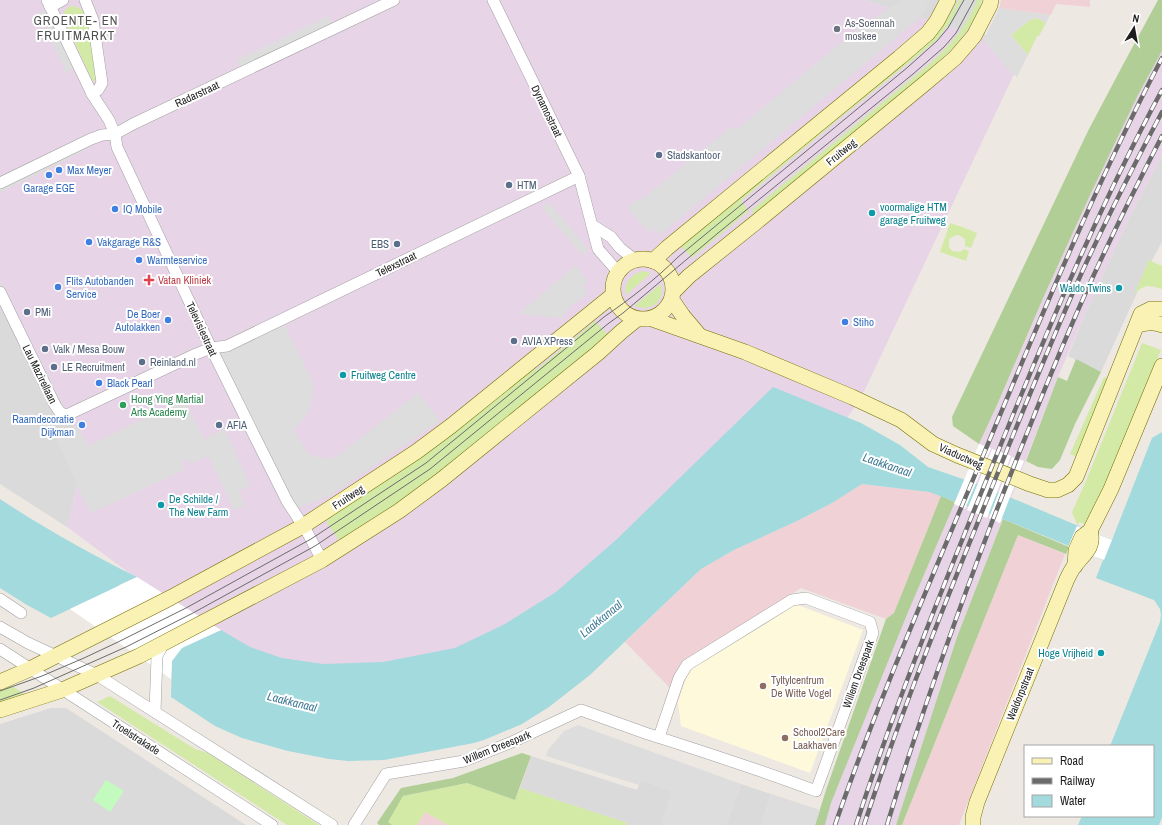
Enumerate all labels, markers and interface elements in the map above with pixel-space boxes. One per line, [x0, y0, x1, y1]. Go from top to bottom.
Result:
north arrow [1114, 8, 1154, 48]
text: N [1131, 11, 1140, 26]
district label: GROENTE- EN FRUITMARKT [33, 12, 119, 44]
place label: As-Soennah moskee [844, 16, 895, 43]
marker: As-Soennah moskee [832, 24, 842, 34]
street label: Radarstraat [173, 77, 222, 110]
street label: Dynamostraat [528, 83, 566, 140]
street label: Fruitweg [823, 136, 859, 168]
place label: Stadskantoor [667, 148, 720, 162]
marker: Stadskantoor [654, 150, 664, 160]
place label: Max Meyer [67, 163, 112, 177]
marker: Max Meyer [54, 165, 64, 175]
marker: Garage EGE [44, 170, 54, 180]
place label: HTM [517, 178, 537, 192]
marker: HTM [504, 180, 514, 190]
place label: Garage EGE [23, 181, 75, 195]
place label: voormalige HTM garage Fruitweg [880, 200, 947, 227]
place label: IQ Mobile [123, 202, 162, 216]
marker: IQ Mobile [110, 204, 120, 214]
marker: voormalige HTM garage Fruitweg [867, 208, 877, 218]
place label: Vakgarage R&S [97, 235, 161, 249]
marker: Vakgarage R&S [84, 237, 94, 247]
place label: EBS [371, 237, 389, 251]
marker: EBS [392, 239, 402, 249]
street label: Telexstraat [373, 248, 419, 280]
place label: Warmteservice [147, 253, 207, 267]
marker: Warmteservice [134, 255, 144, 265]
place label: Vatan Kliniek [158, 273, 211, 287]
place label: Flits Autobanden Service [66, 274, 134, 301]
marker: Vatan Kliniek [143, 274, 155, 286]
place label: Waldo Twins [1060, 281, 1111, 295]
marker: Flits Autobanden Service [53, 282, 63, 292]
marker: Waldo Twins [1114, 283, 1124, 293]
street label: Televisiestraat [183, 300, 221, 359]
place label: PMi [35, 305, 51, 319]
marker: PMi [22, 307, 32, 317]
place label: De Boer Autolakken [114, 307, 160, 334]
marker: De Boer Autolakken [163, 315, 173, 325]
place label: Stiho [853, 315, 874, 329]
marker: Stiho [840, 317, 850, 327]
place label: AVIA XPress [521, 334, 573, 348]
marker: AVIA XPress [509, 336, 519, 346]
street label: Lau Mazirellaan [20, 342, 60, 406]
place label: Valk / Mesa Bouw [53, 342, 125, 356]
marker: Valk / Mesa Bouw [40, 344, 50, 354]
place label: Reinland.nl [150, 355, 196, 369]
marker: Reinland.nl [137, 357, 147, 367]
place label: LE Recruitment [62, 360, 125, 374]
marker: LE Recruitment [49, 362, 59, 372]
place label: Fruitweg Centre [351, 368, 416, 382]
marker: Fruitweg Centre [338, 370, 348, 380]
place label: Black Pearl [107, 376, 153, 390]
marker: Black Pearl [94, 378, 104, 388]
place label: Hong Ying Martial Arts Academy [130, 392, 203, 419]
marker: Hong Ying Martial Arts Academy [118, 400, 128, 410]
place label: Raamdecoratie Dijkman [12, 412, 74, 439]
place label: AFIA [226, 418, 248, 432]
marker: Raamdecoratie Dijkman [77, 420, 87, 430]
marker: AFIA [214, 420, 224, 430]
street label: Viaductweg [937, 440, 985, 472]
water label: Laakkanaal [861, 449, 914, 481]
street label: Fruitweg [329, 482, 367, 512]
place label: De Schilde / The New Farm [169, 492, 228, 519]
marker: De Schilde / The New Farm [156, 500, 166, 510]
water label: Laakkanaal [576, 596, 626, 641]
street label: Willem Dreespark [839, 637, 877, 710]
place label: Hoge Vrijheid [1038, 646, 1093, 660]
marker: Hoge Vrijheid [1096, 648, 1106, 658]
street label: Waldorpstraat [1003, 665, 1037, 723]
place label: Tyltylcentrum De Witte Vogel [771, 673, 831, 700]
marker: Tyltylcentrum De Witte Vogel [758, 681, 768, 691]
water label: Laakkanaal [266, 688, 319, 716]
street label: Troelstrakade [109, 716, 163, 758]
place label: School2Care Laakhaven [793, 725, 845, 752]
street label: Willem Dreespark [461, 727, 533, 767]
marker: School2Care Laakhaven [780, 733, 790, 743]
legend [1024, 745, 1154, 817]
text: Road [1060, 753, 1084, 769]
text: Railway [1060, 773, 1095, 789]
text: Water [1060, 793, 1087, 809]

